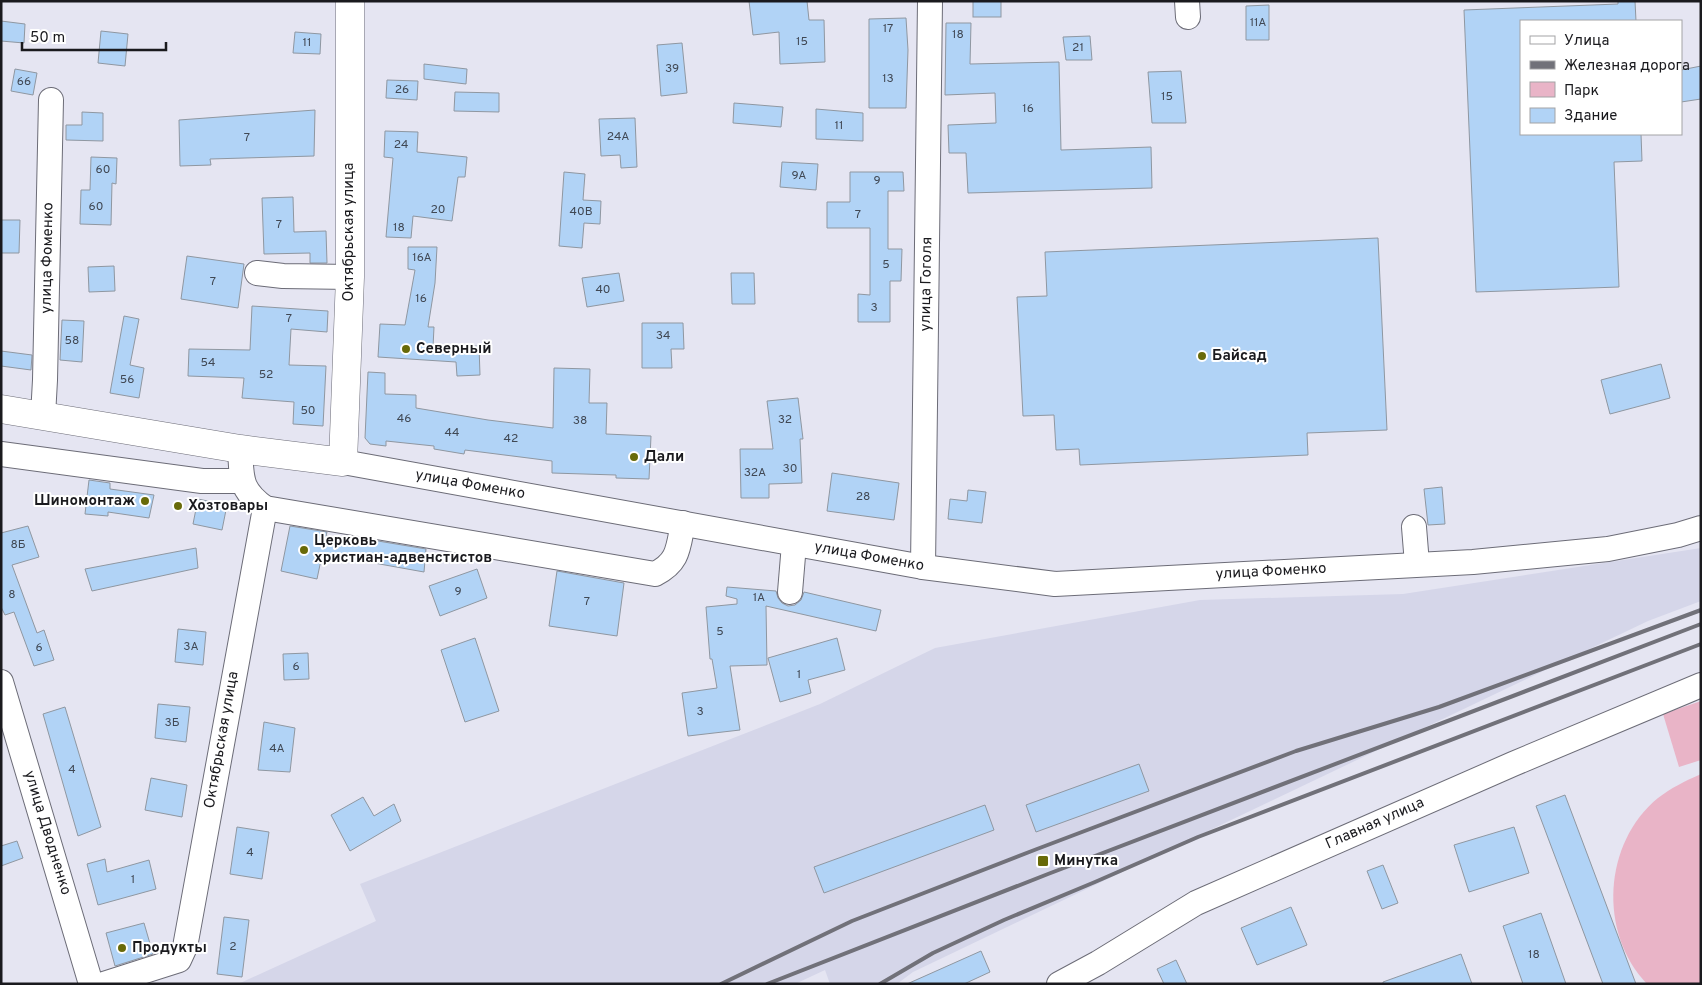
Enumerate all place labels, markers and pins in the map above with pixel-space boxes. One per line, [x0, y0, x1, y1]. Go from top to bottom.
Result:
place label: Северный [416, 340, 492, 359]
marker: Северный [400, 343, 412, 355]
place label: Байсад [1212, 347, 1267, 366]
marker: Байсад [1196, 350, 1208, 362]
place label: Дали [644, 448, 684, 467]
marker: Дали [628, 451, 640, 463]
place label: Шиномонтаж [34, 492, 135, 511]
marker: Шиномонтаж [139, 495, 151, 507]
place label: Хозтовары [188, 497, 268, 516]
marker: Хозтовары [172, 500, 184, 512]
place label: Церковь христиан-адвенстистов [314, 532, 492, 568]
marker: Церковь христиан-адвенстистов [298, 544, 310, 556]
place label: Минутка [1054, 852, 1118, 871]
marker: Минутка [1036, 854, 1050, 868]
place label: Продукты [132, 939, 207, 958]
marker: Продукты [116, 942, 128, 954]

